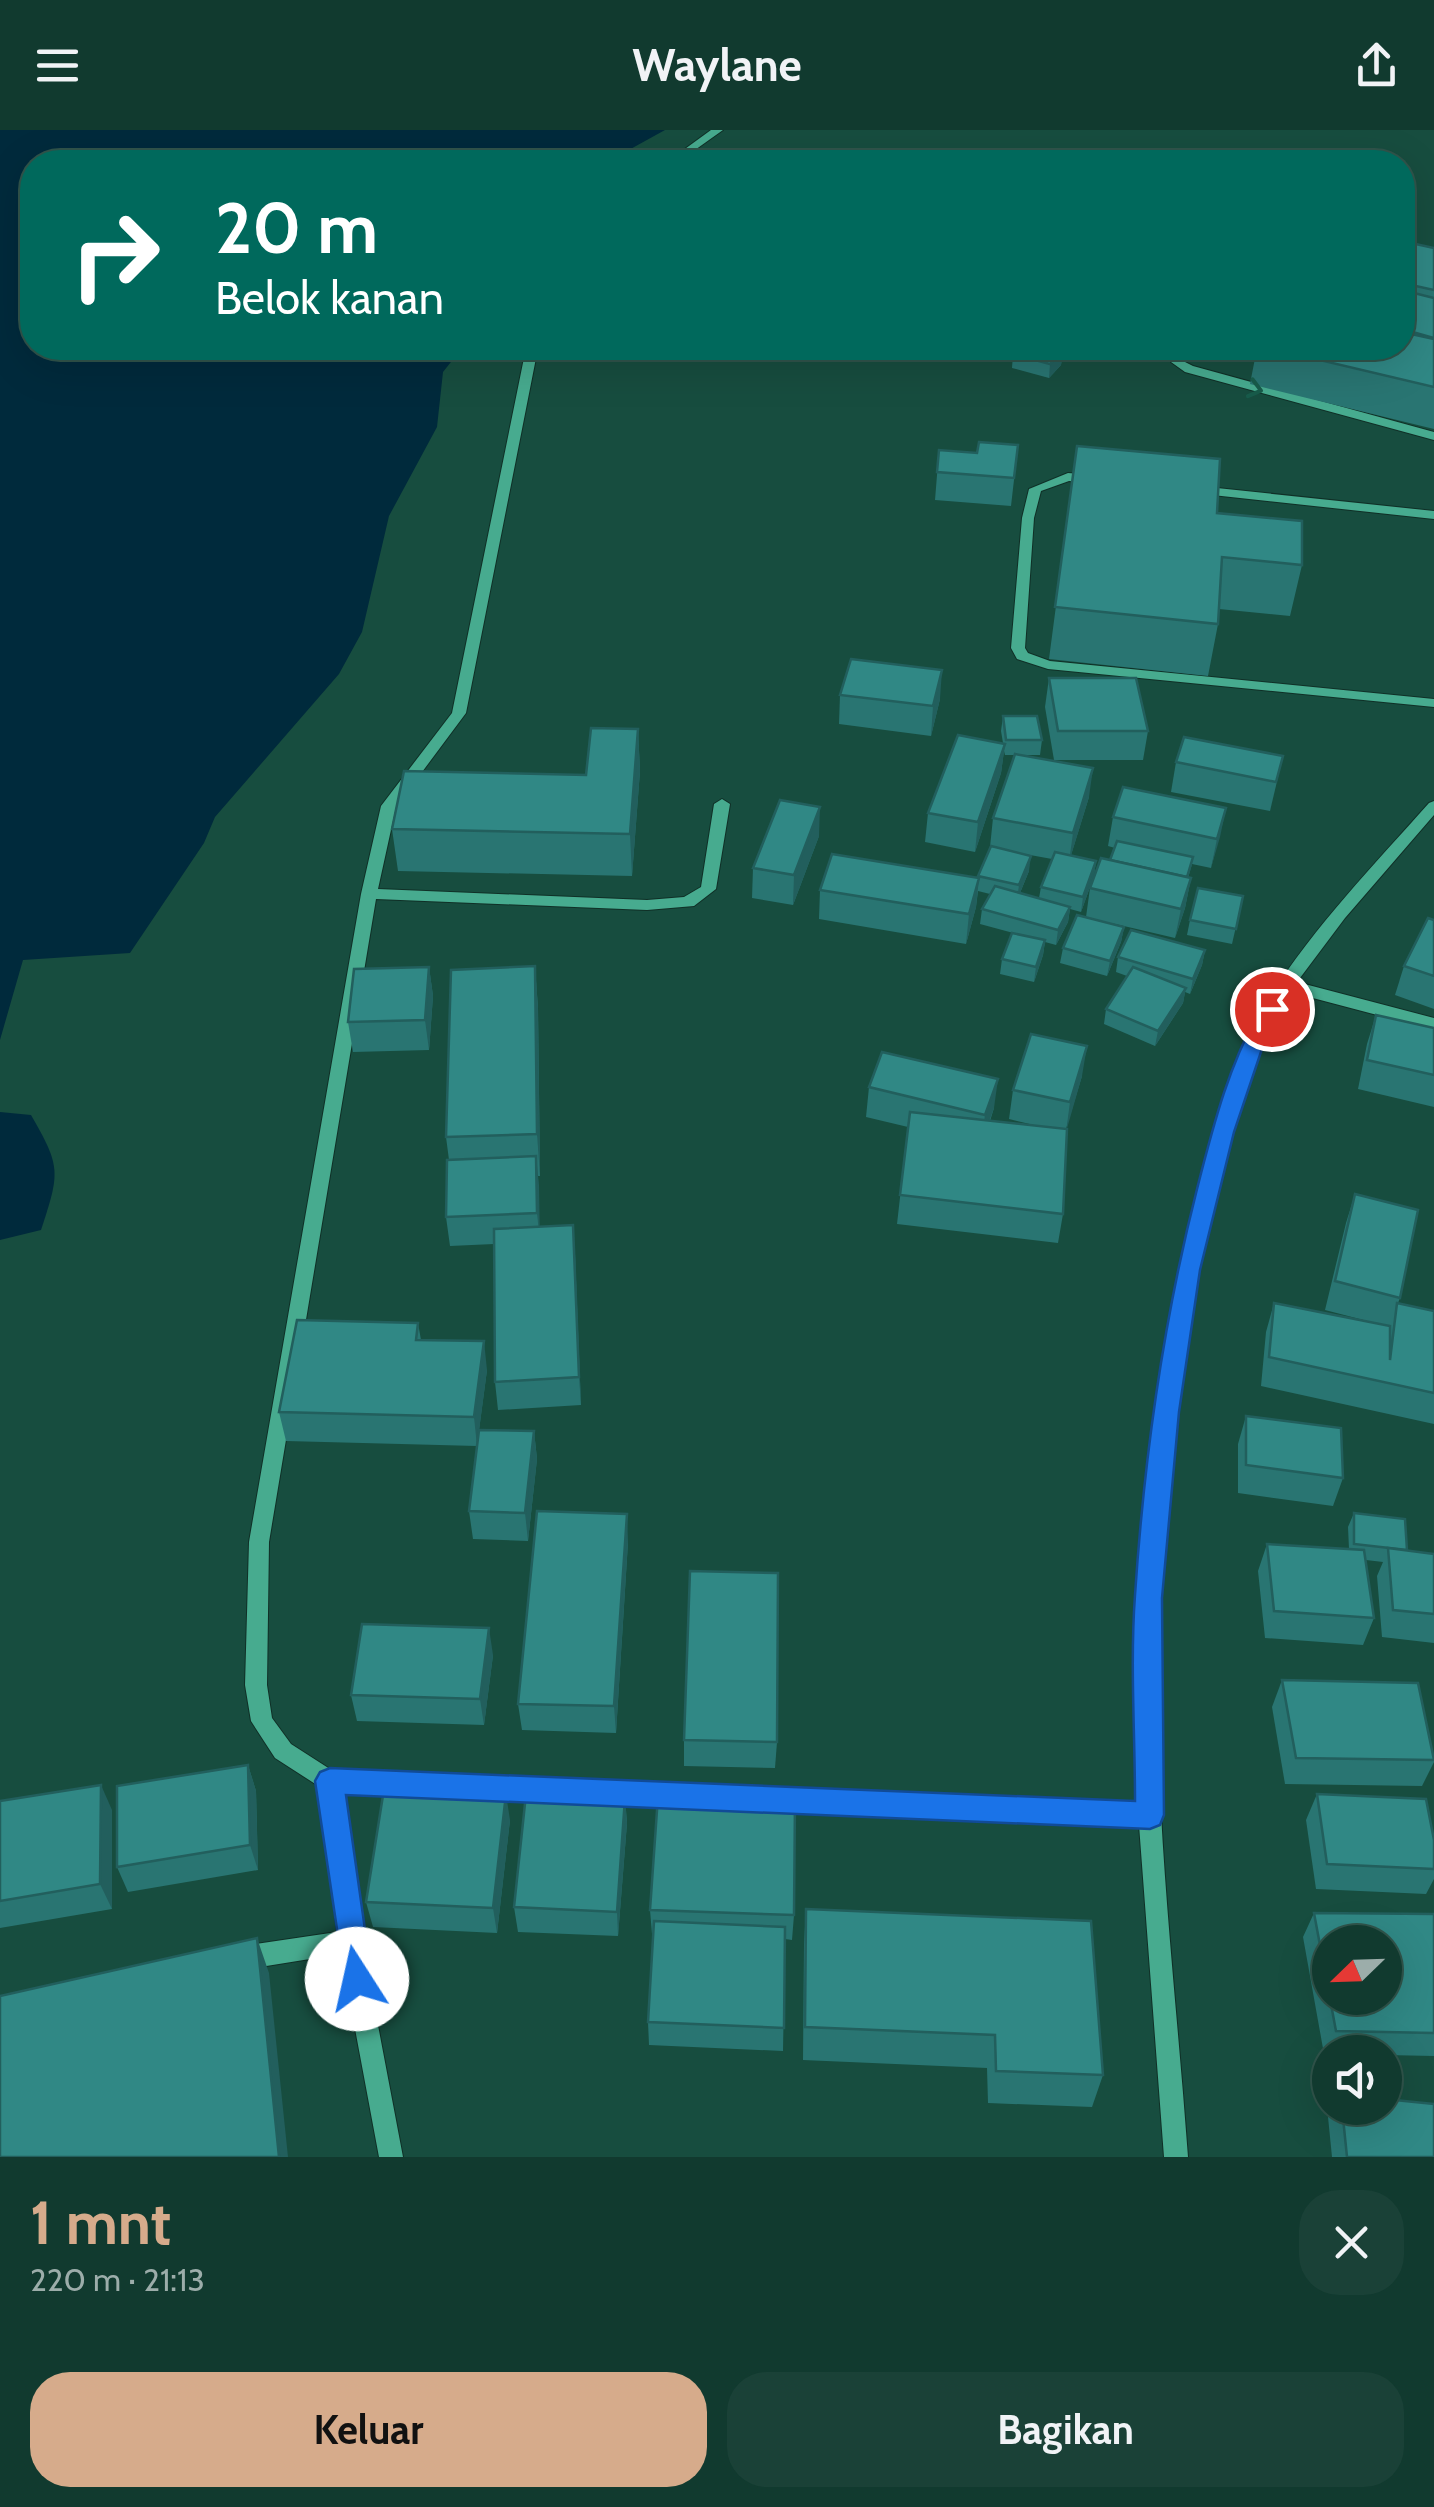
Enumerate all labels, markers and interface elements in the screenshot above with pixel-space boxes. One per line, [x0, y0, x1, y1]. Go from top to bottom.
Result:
icon: menu [30, 38, 85, 93]
text: Waylane [632, 38, 802, 92]
icon: share [1349, 38, 1404, 93]
text: 20 m [215, 185, 378, 271]
icon: right [50, 190, 180, 320]
text: Belok kanan [215, 271, 444, 325]
one-way arrow [1246, 378, 1263, 399]
pin [1230, 967, 1315, 1052]
icon: arrive [1245, 982, 1300, 1037]
north arrow [1312, 1925, 1402, 2015]
map controls [1312, 1925, 1402, 2125]
position arrow [305, 1927, 409, 2031]
button: sound [1312, 2035, 1402, 2125]
text: 1 mnt [30, 2186, 171, 2259]
button: close [1299, 2190, 1404, 2295]
text: 220 m · 21:13 [30, 2260, 205, 2299]
button: Keluar [30, 2372, 707, 2487]
button: Bagikan [727, 2372, 1404, 2487]

